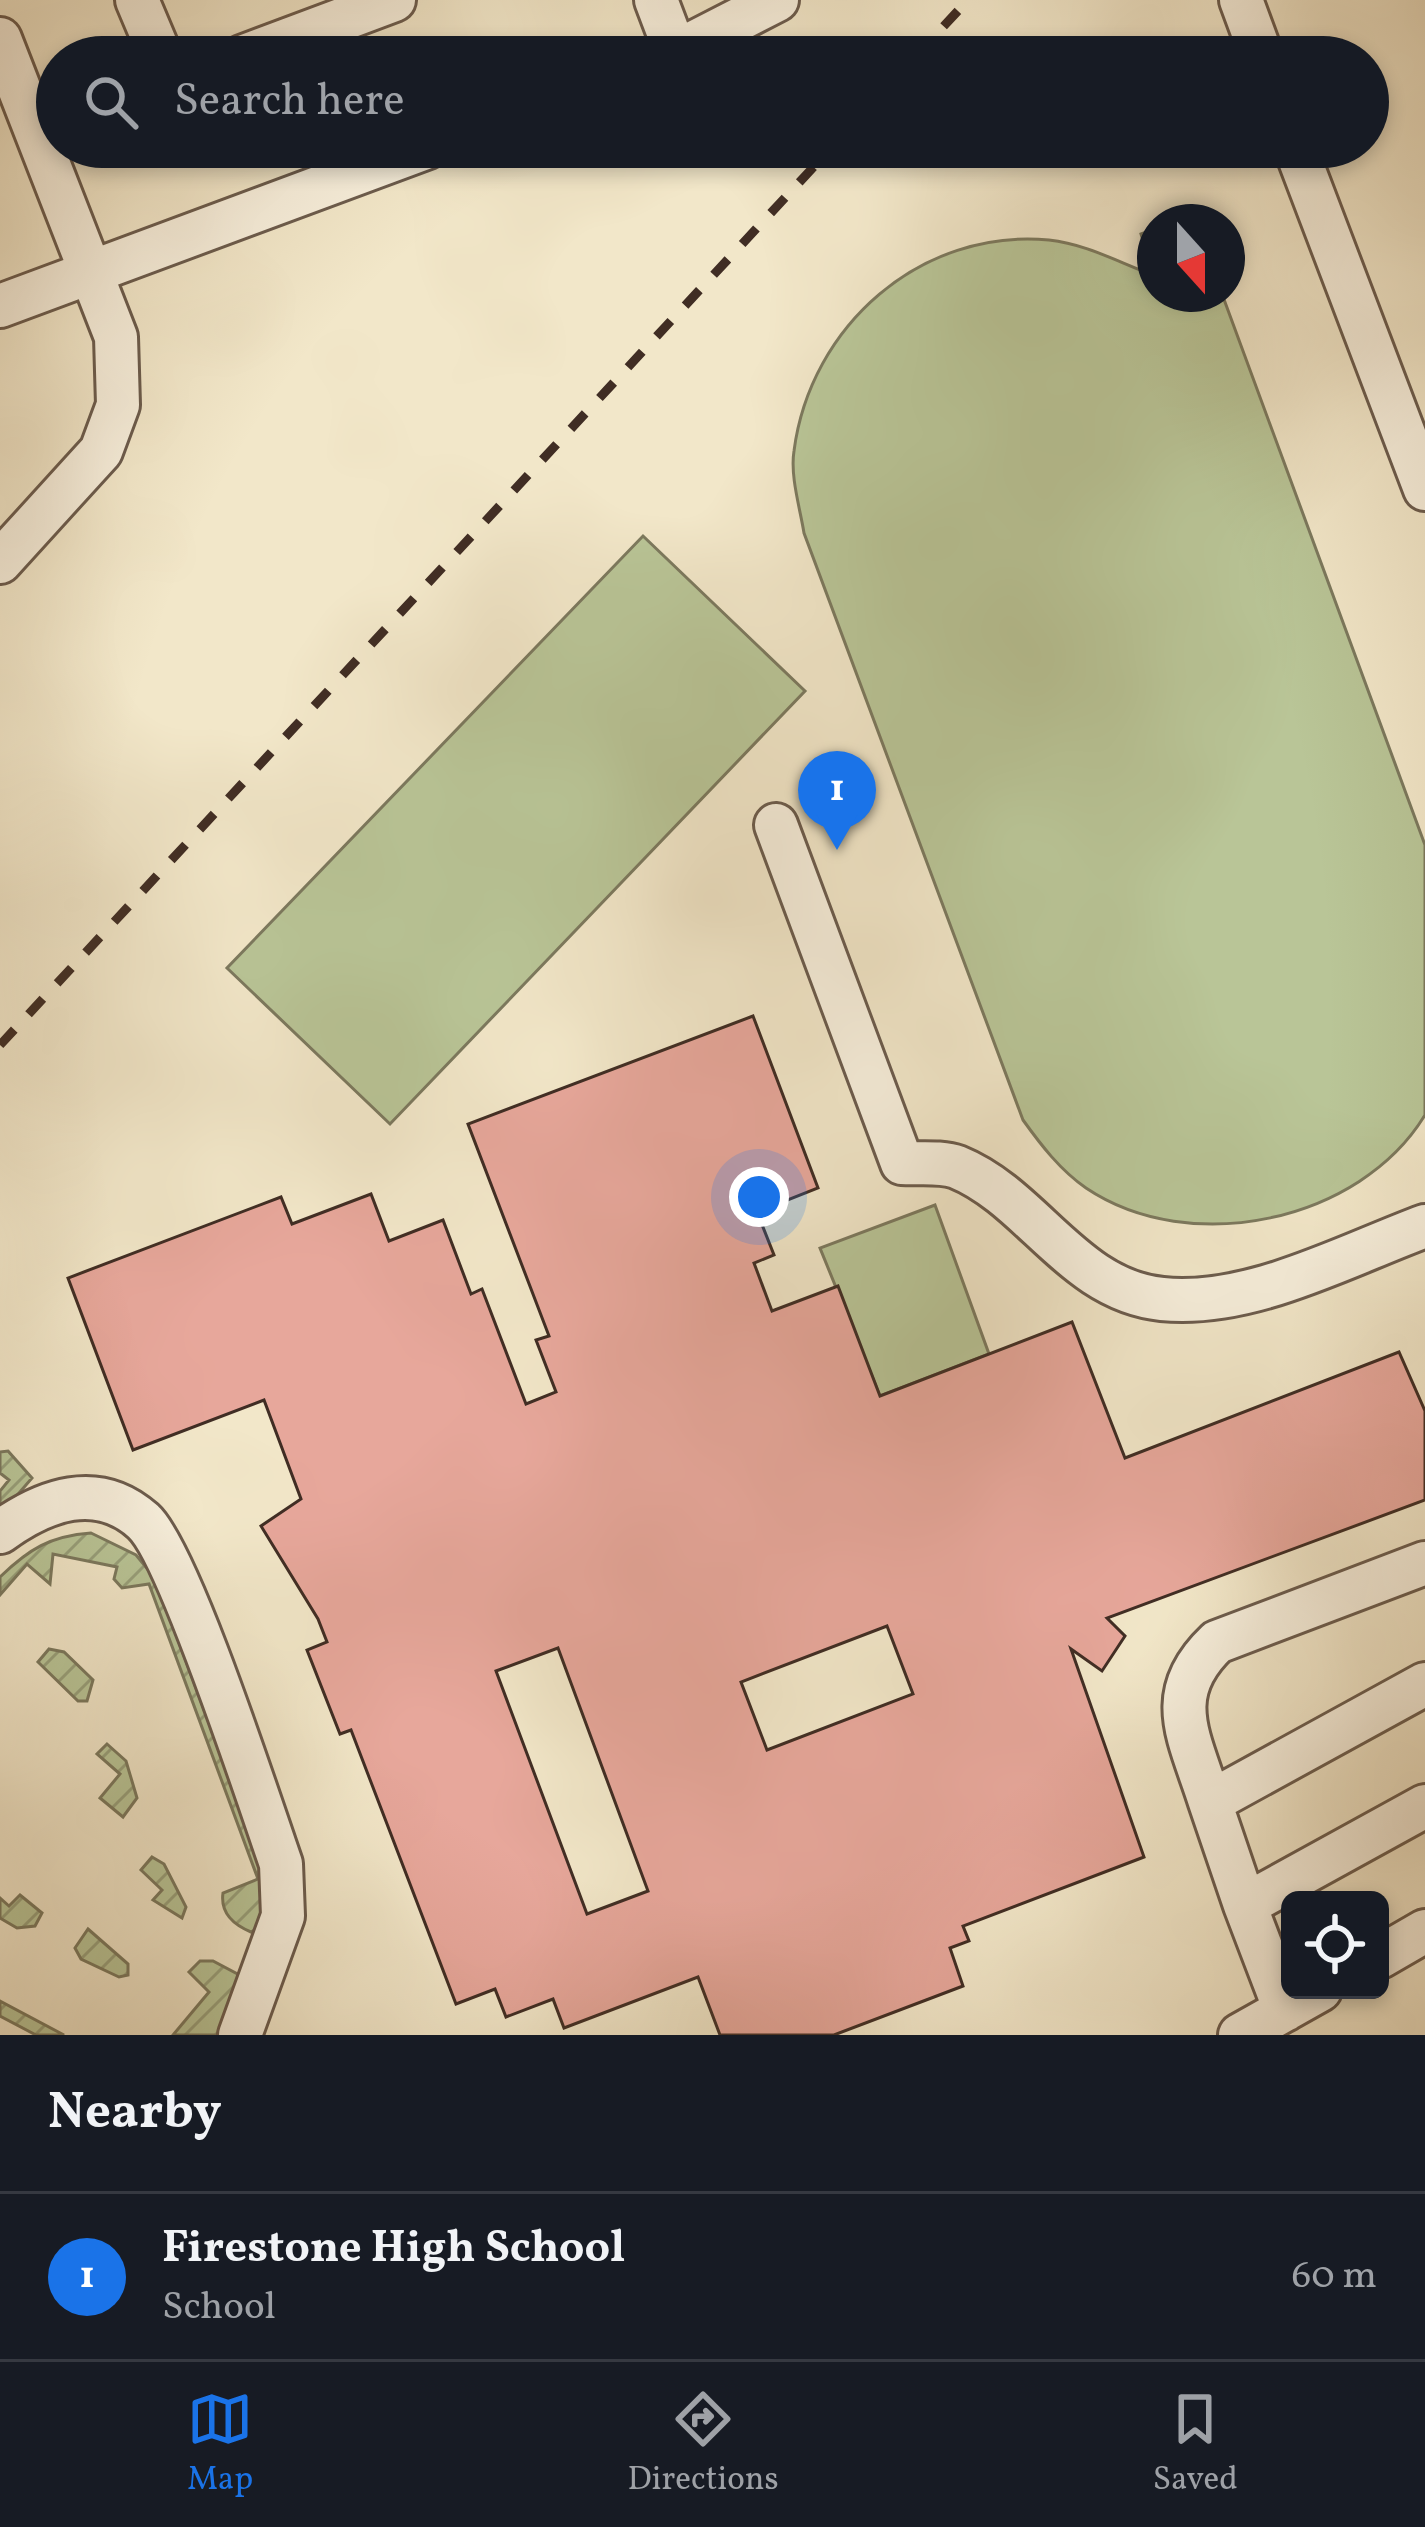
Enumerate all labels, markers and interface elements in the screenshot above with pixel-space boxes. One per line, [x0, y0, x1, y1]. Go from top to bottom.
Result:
search box [36, 36, 1389, 168]
icon: search [78, 69, 144, 135]
text: Search here [174, 71, 405, 134]
north arrow [1137, 204, 1245, 312]
pin: 1 [798, 751, 876, 850]
your location [729, 1167, 789, 1227]
map controls [1281, 1891, 1389, 1999]
button: locate [1281, 1891, 1389, 1999]
text: Nearby [48, 2078, 222, 2149]
text: Firestone High School [162, 2218, 625, 2281]
text: 1 [79, 2250, 95, 2304]
text: 60 m [1292, 2250, 1377, 2304]
text: School [162, 2281, 276, 2335]
tab: Map [187, 2386, 253, 2504]
tab: Directions [627, 2386, 779, 2504]
tab: Saved [1153, 2386, 1238, 2504]

